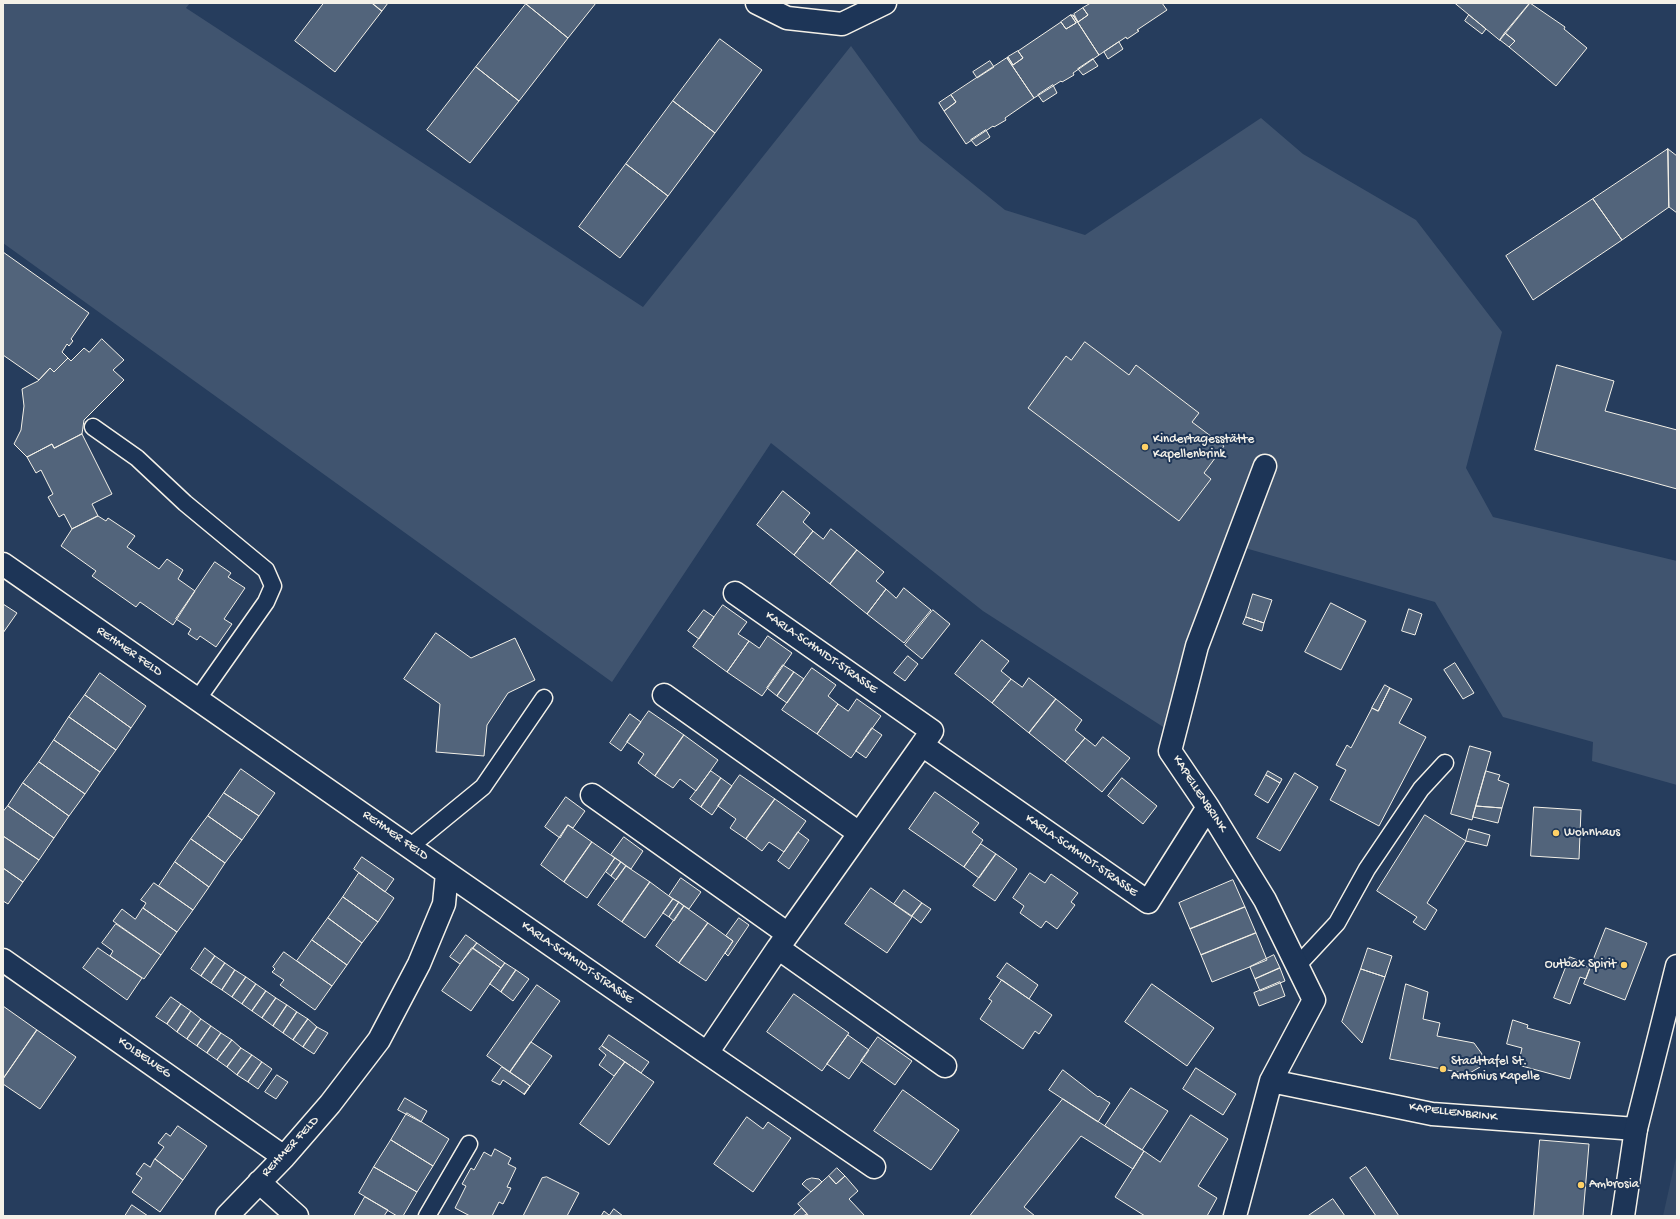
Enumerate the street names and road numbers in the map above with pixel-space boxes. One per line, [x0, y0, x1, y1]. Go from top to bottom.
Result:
street label: KARLA-SCHMIDT-STRASSE [762, 608, 880, 698]
street label: REHMER FELD [93, 623, 165, 681]
street label: KAPELLENBRINK [1168, 753, 1230, 835]
street label: REHMER FELD [359, 807, 431, 865]
street label: KARLA-SCHMIDT-STRASSE [1022, 811, 1140, 901]
street label: KARLA-SCHMIDT-STRASSE [518, 918, 636, 1008]
street label: KOLBEWEG [114, 1034, 174, 1082]
street label: KAPELLENBRINK [1408, 1100, 1498, 1126]
street label: REHMER FELD [259, 1113, 323, 1181]

